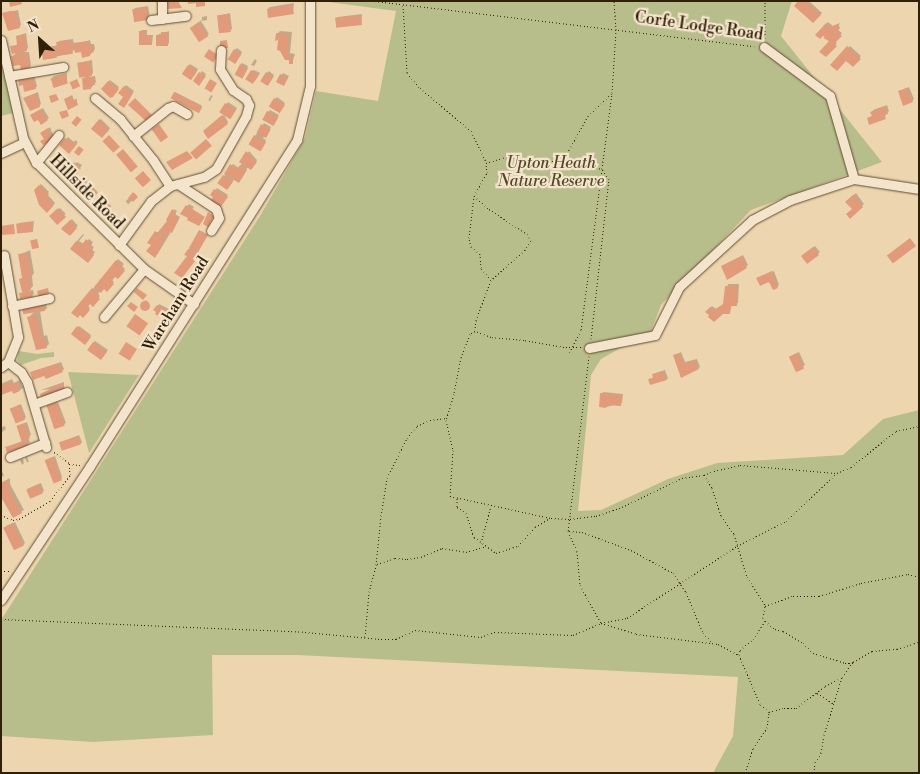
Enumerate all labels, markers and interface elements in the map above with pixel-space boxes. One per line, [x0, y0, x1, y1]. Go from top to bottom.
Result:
street label: Corfe Lodge Road [634, 7, 764, 45]
north arrow [15, 15, 65, 65]
text: N [24, 16, 42, 37]
street label: Hillside Road [46, 151, 128, 233]
park label: Upton Heath Nature Reserve [498, 153, 604, 191]
street label: Wareham Road [139, 253, 213, 355]

